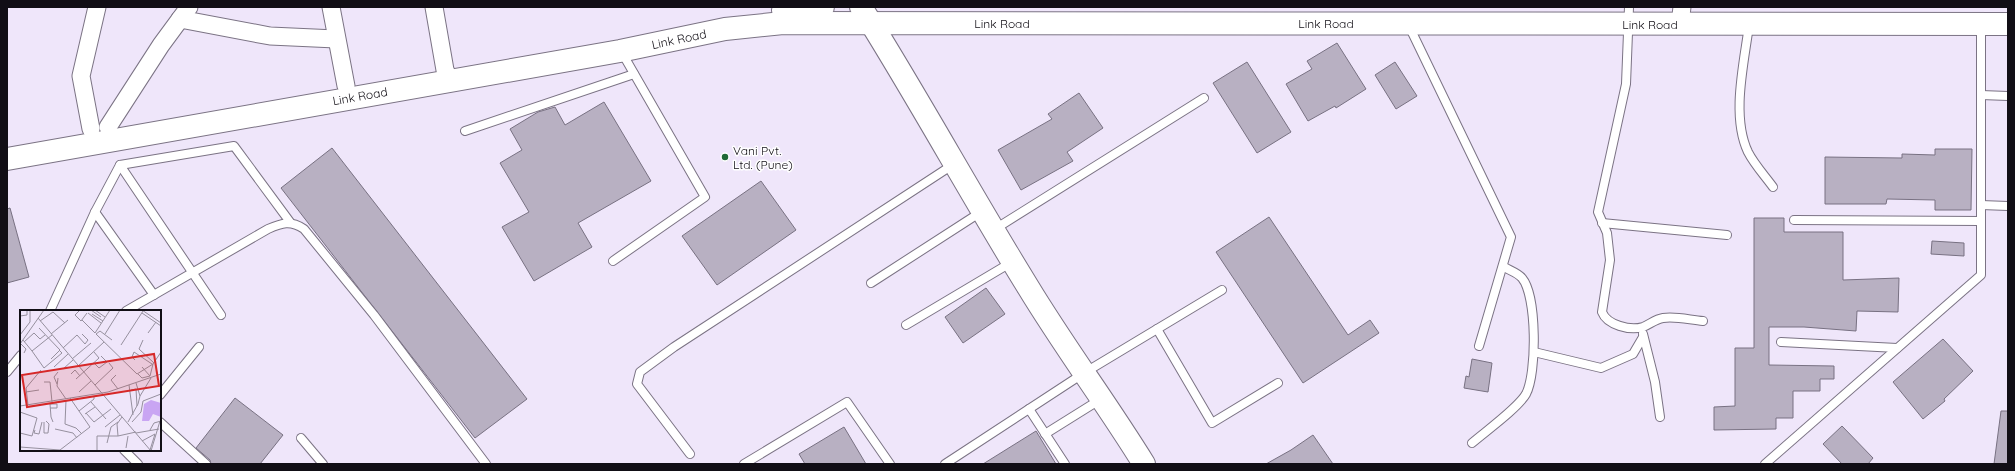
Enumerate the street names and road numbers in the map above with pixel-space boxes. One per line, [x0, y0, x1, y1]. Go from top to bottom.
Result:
street label: Link Road [974, 16, 1030, 31]
street label: Link Road [1298, 16, 1354, 31]
street label: Link Road [1622, 17, 1678, 32]
street label: Link Road [650, 26, 708, 52]
street label: Link Road [331, 84, 389, 108]

